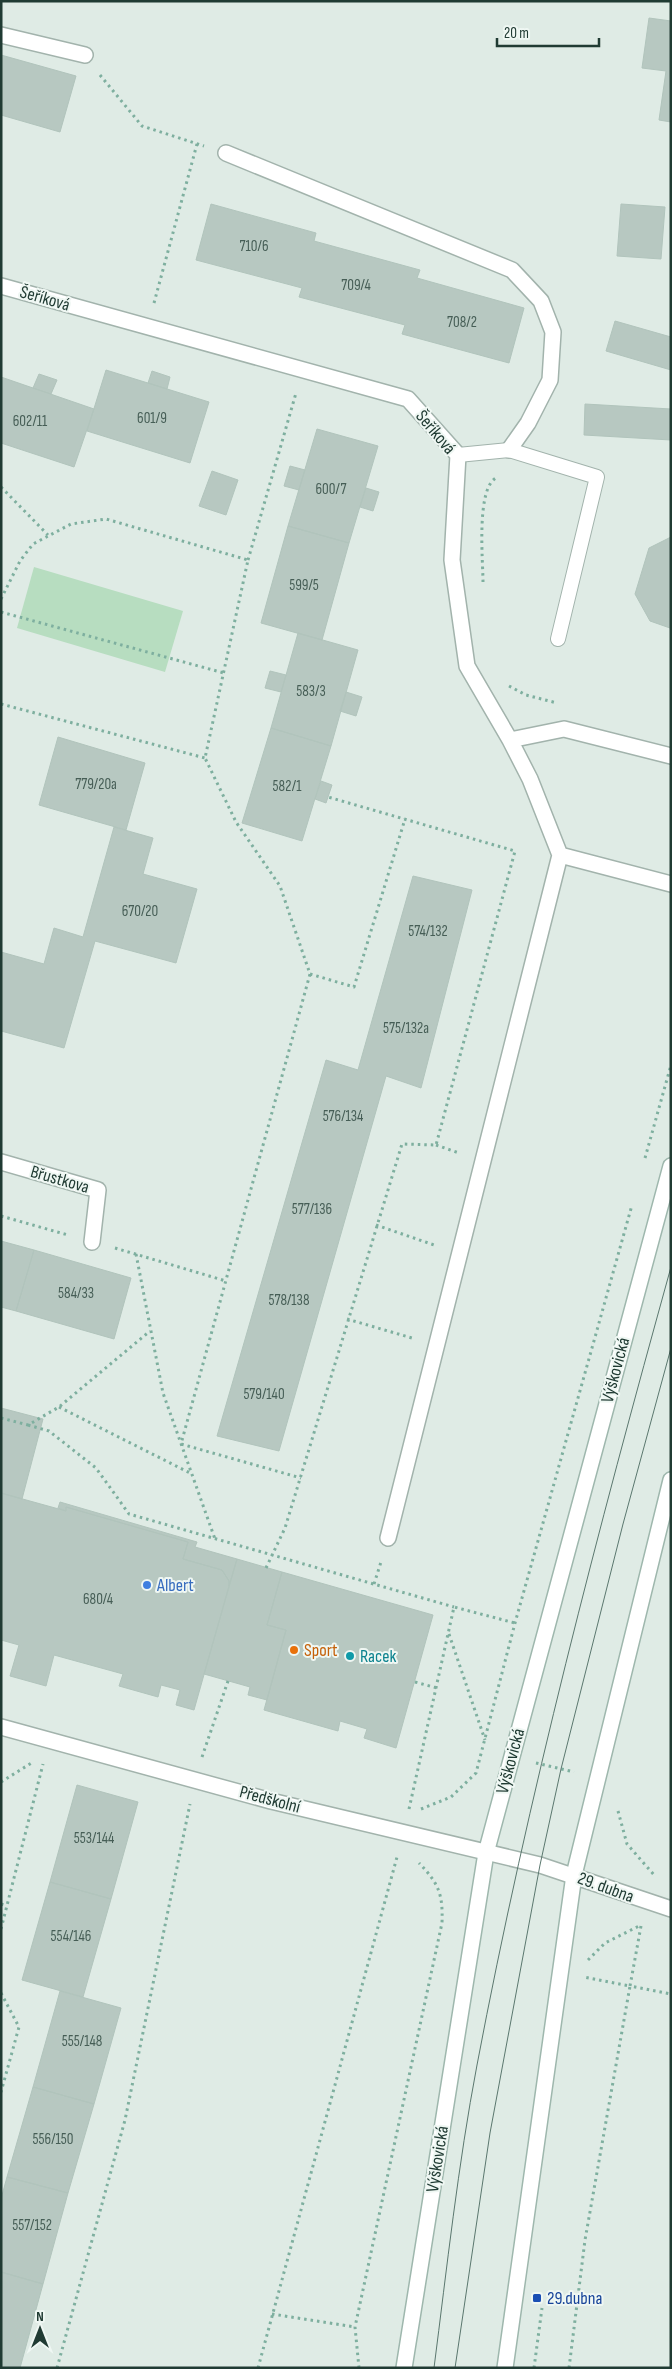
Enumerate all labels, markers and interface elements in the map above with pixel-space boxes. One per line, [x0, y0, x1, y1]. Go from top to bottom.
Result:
scale bar [497, 15, 600, 47]
text: 20 m [504, 24, 529, 43]
house number: 710/6 [240, 237, 268, 256]
house number: 709/4 [341, 276, 371, 295]
street label: Šeříková [17, 281, 72, 316]
house number: 708/2 [447, 313, 477, 332]
street label: Šeříková [411, 406, 460, 459]
house number: 601/9 [137, 409, 167, 428]
house number: 602/11 [13, 412, 48, 431]
house number: 600/7 [316, 480, 346, 499]
house number: 599/5 [289, 576, 319, 595]
house number: 583/3 [296, 682, 326, 701]
house number: 779/20a [75, 775, 117, 794]
house number: 582/1 [273, 777, 302, 796]
house number: 670/20 [122, 902, 158, 921]
house number: 574/132 [408, 922, 448, 941]
house number: 575/132a [383, 1019, 429, 1038]
house number: 576/134 [323, 1107, 363, 1126]
street label: Břustkova [28, 1161, 92, 1198]
house number: 577/136 [292, 1200, 332, 1219]
house number: 584/33 [58, 1284, 94, 1303]
house number: 578/138 [269, 1291, 309, 1310]
street label: Výškovická [597, 1335, 634, 1405]
house number: 579/140 [243, 1385, 285, 1404]
place label: Albert [156, 1575, 194, 1596]
marker: Albert [141, 1579, 153, 1591]
house number: 680/4 [83, 1590, 113, 1609]
place label: Sport [304, 1640, 338, 1661]
marker: Sport [288, 1644, 300, 1656]
place label: Racek [360, 1646, 396, 1667]
marker: Racek [344, 1650, 356, 1662]
street label: Výškovická [492, 1726, 529, 1796]
street label: Předškolní [237, 1781, 303, 1818]
house number: 553/144 [74, 1829, 114, 1848]
street label: 29. dubna [575, 1868, 637, 1907]
house number: 554/146 [51, 1927, 91, 1946]
house number: 555/148 [62, 2032, 102, 2051]
street label: Výškovická [422, 2124, 453, 2194]
house number: 556/150 [33, 2130, 73, 2149]
house number: 557/152 [12, 2216, 52, 2235]
place label: 29.dubna [547, 2288, 602, 2309]
marker: 29.dubna [531, 2292, 543, 2304]
north arrow [15, 2304, 65, 2354]
text: N [36, 2308, 44, 2325]

